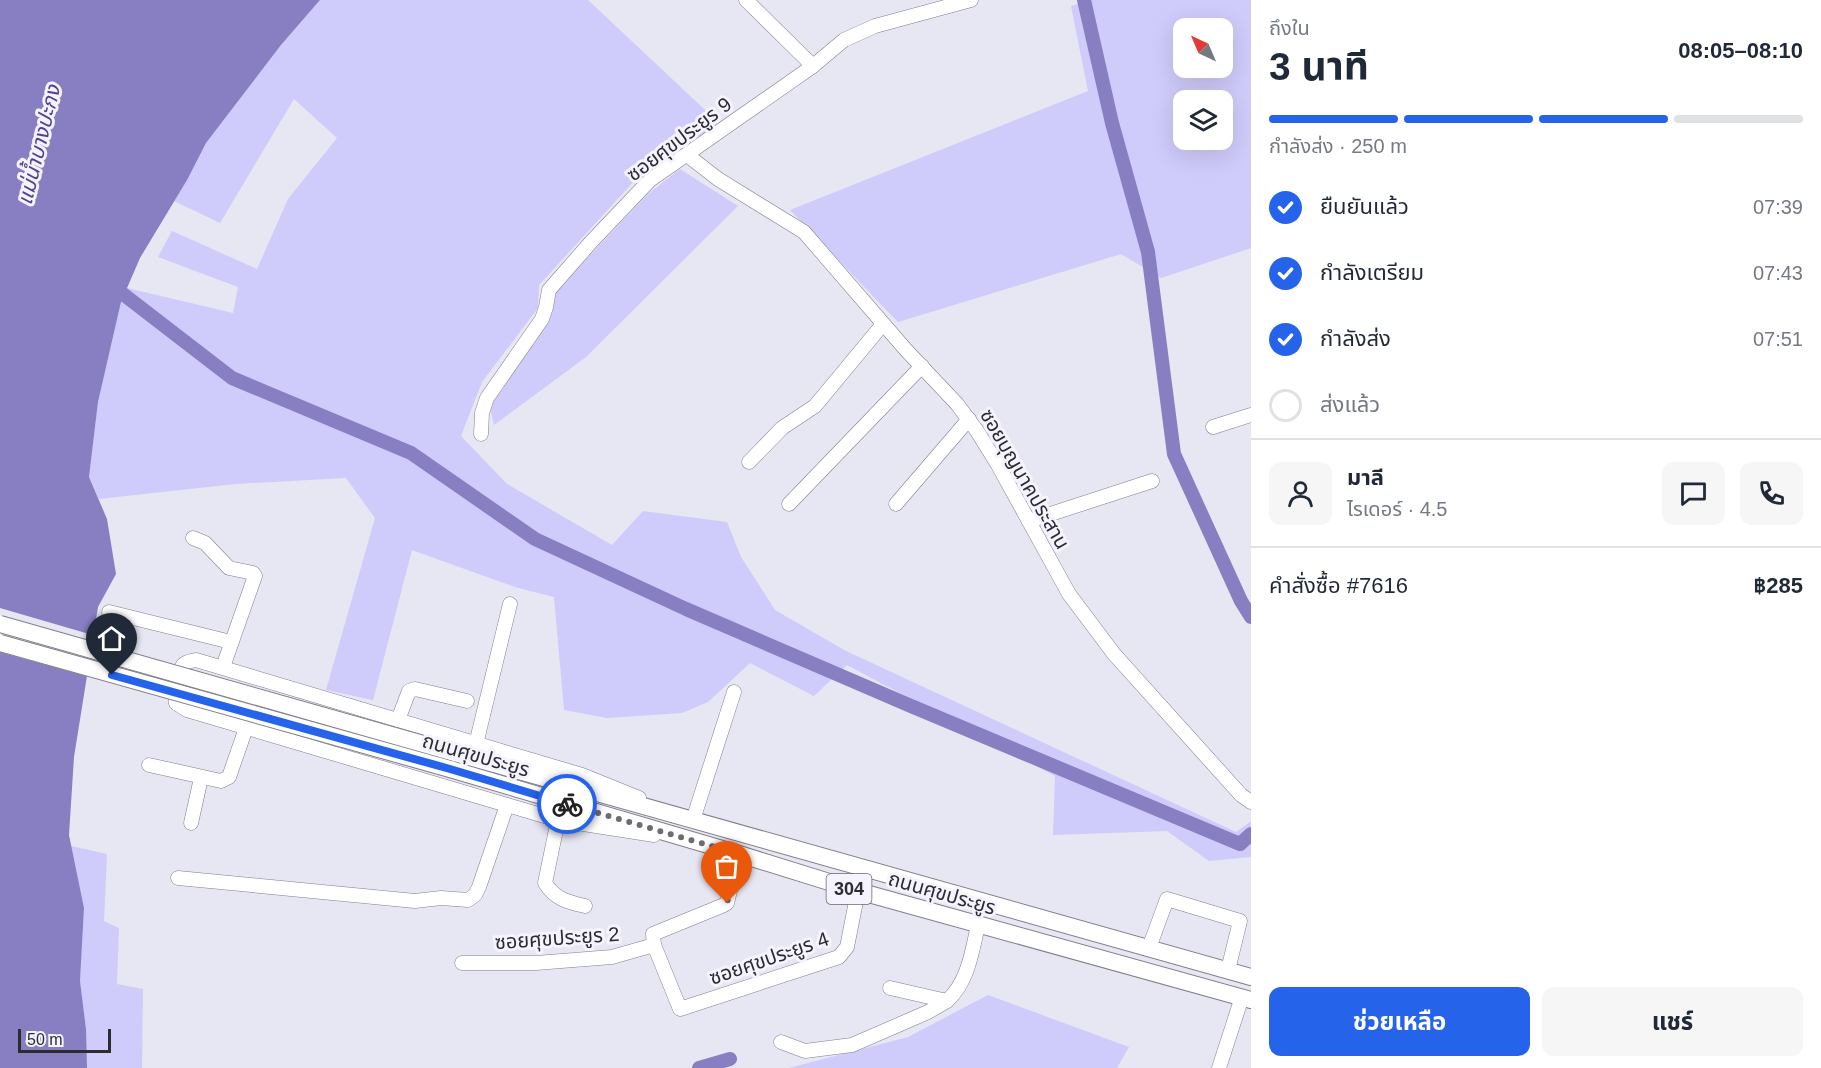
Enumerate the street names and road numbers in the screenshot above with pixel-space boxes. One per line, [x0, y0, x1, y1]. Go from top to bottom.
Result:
street label: ซอยศุขประยูร 9 [622, 93, 737, 187]
street label: ซอยบุญนาคประสาน [975, 405, 1074, 553]
street label: ถนนศุขประยูร [419, 729, 532, 783]
street label: ถนนศุขประยูร [885, 867, 998, 921]
road number: 304 [826, 874, 872, 904]
street label: ซอยศุขประยูร 2 [494, 923, 620, 955]
street label: ซอยศุขประยูร 4 [706, 927, 832, 991]

